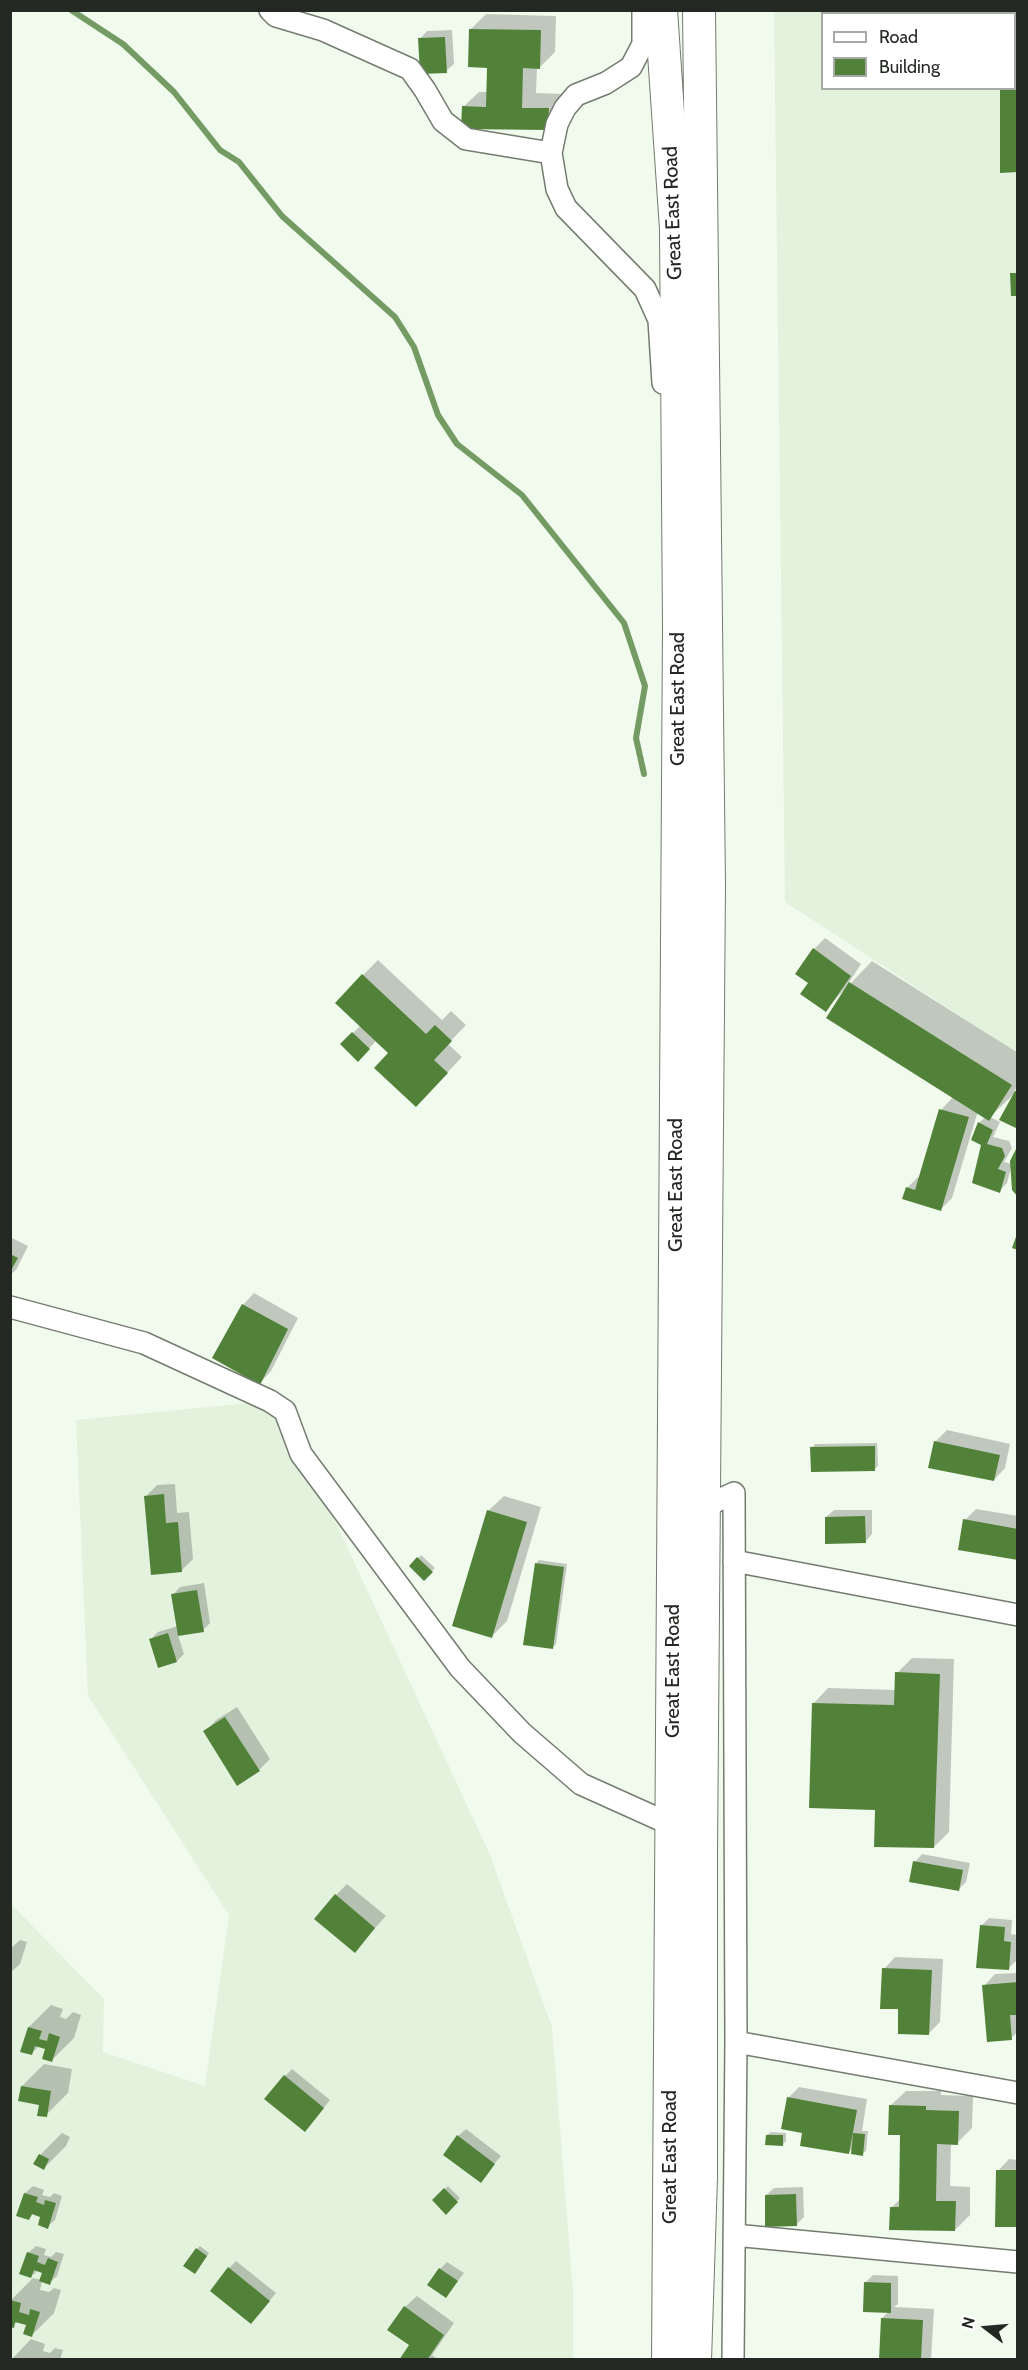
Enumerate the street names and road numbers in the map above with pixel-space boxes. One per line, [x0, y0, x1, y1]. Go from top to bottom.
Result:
street label: Great East Road [659, 146, 687, 280]
street label: Great East Road [666, 632, 690, 766]
street label: Great East Road [664, 1118, 688, 1252]
street label: Great East Road [661, 1604, 685, 1738]
street label: Great East Road [658, 2090, 682, 2224]

